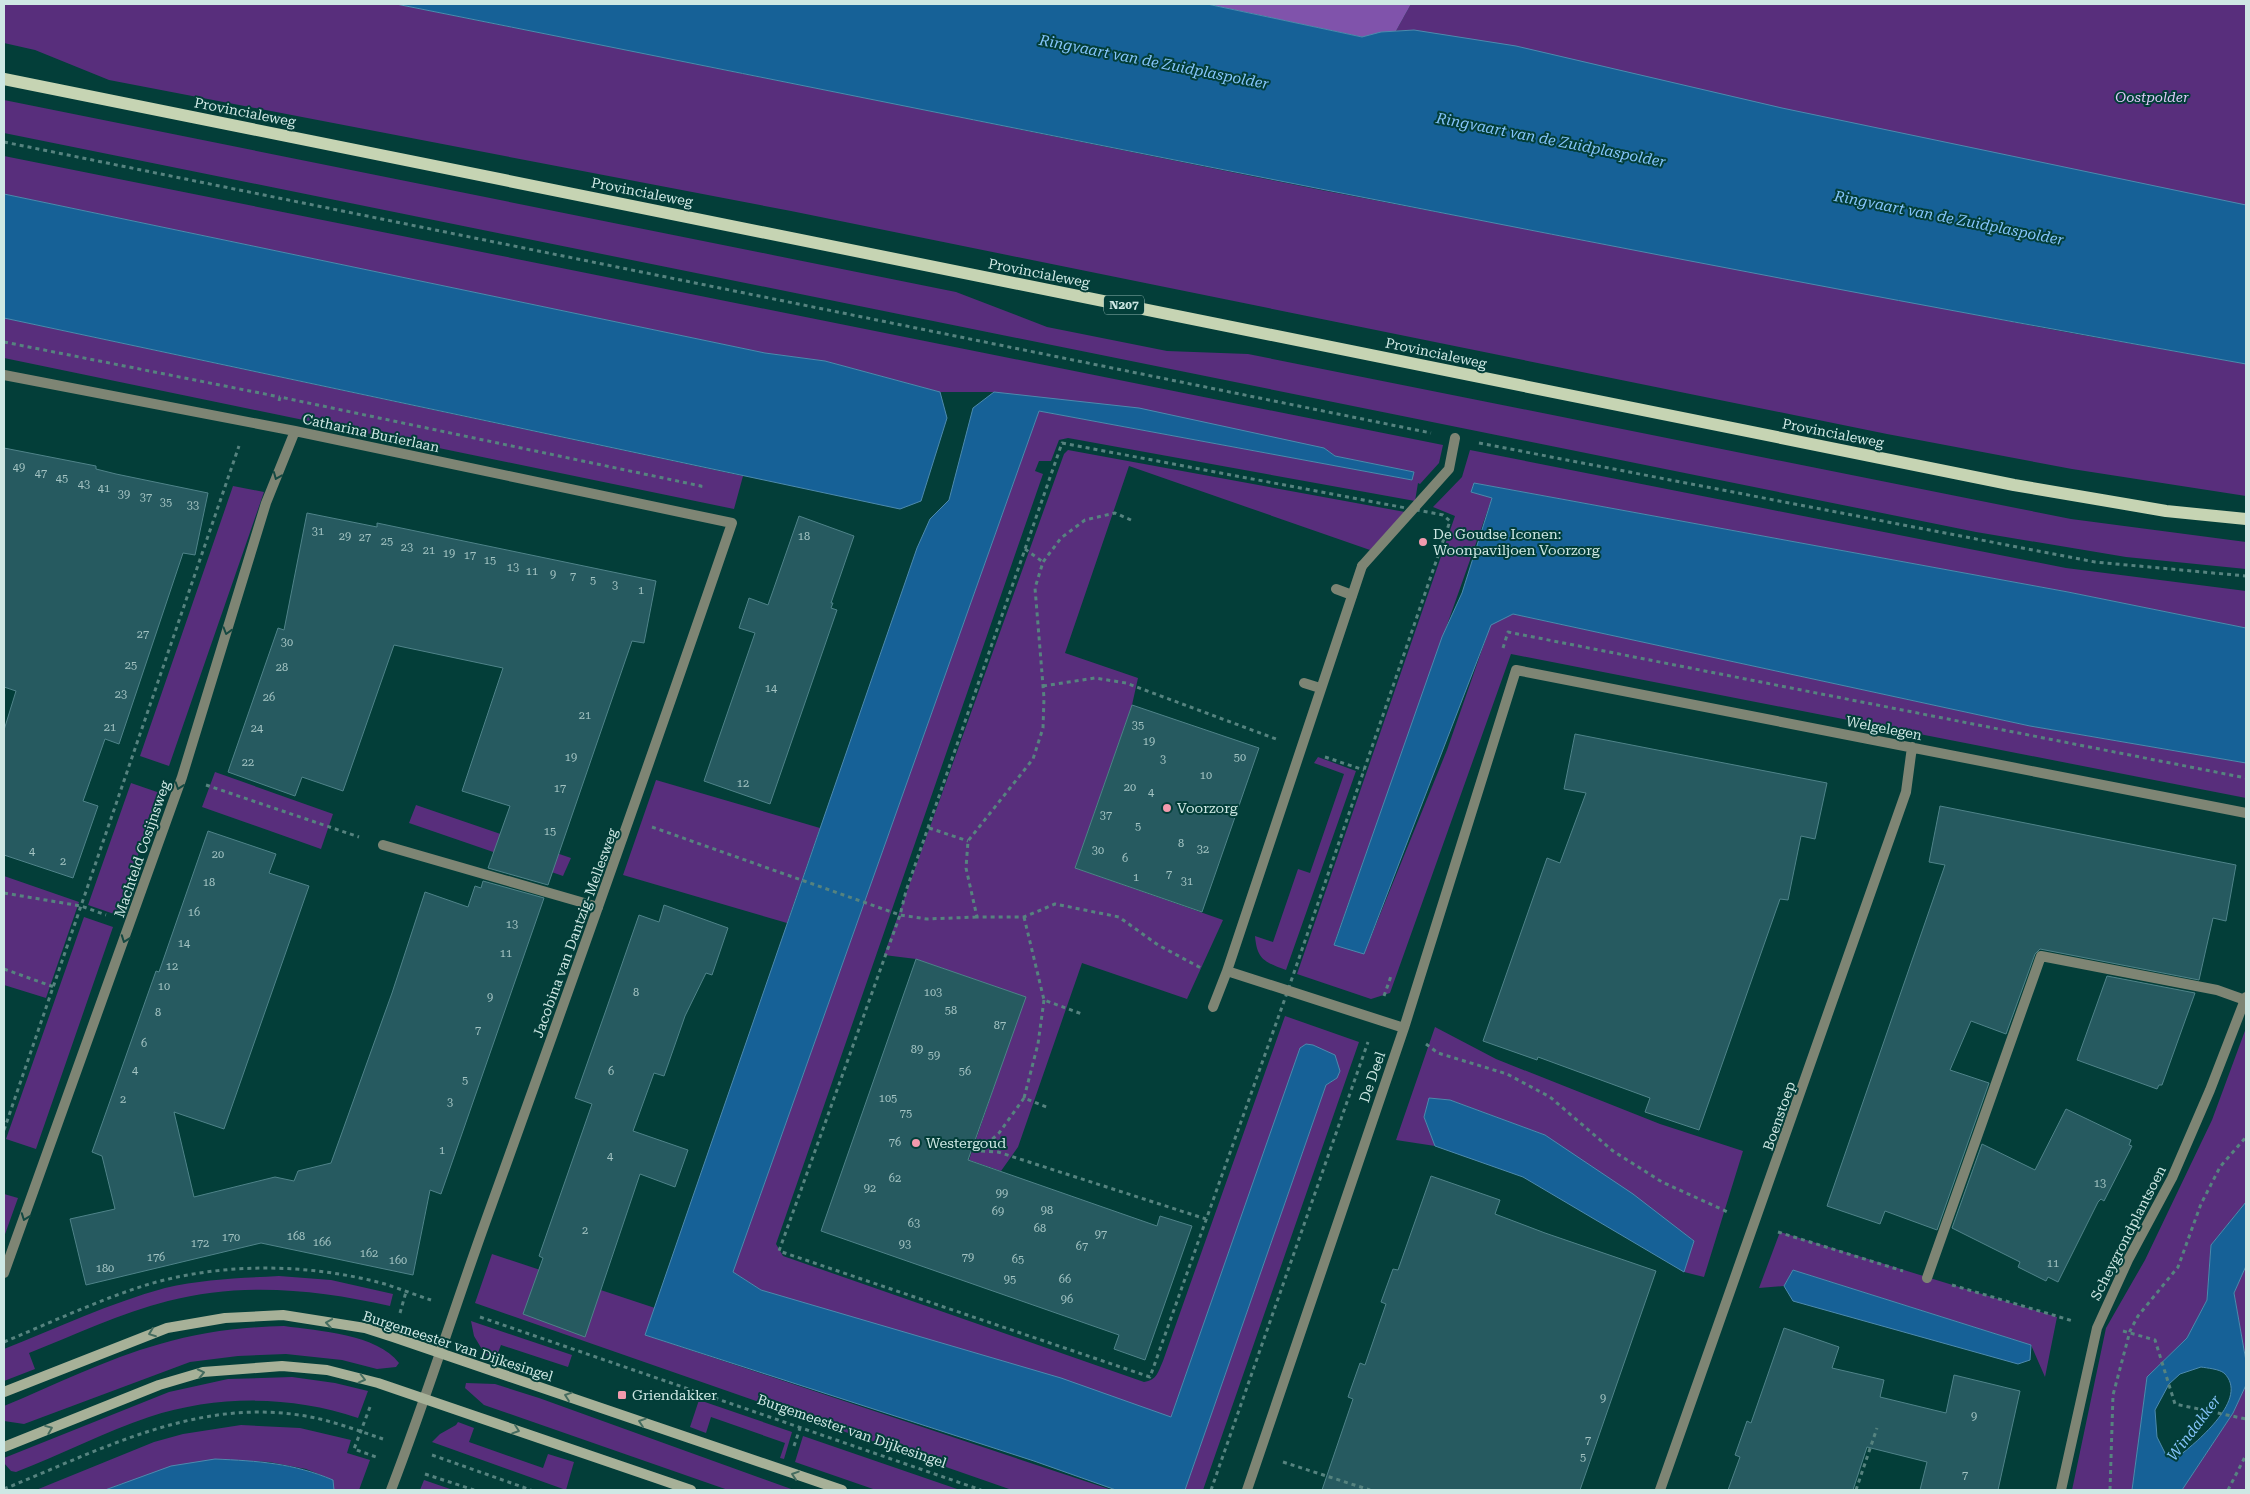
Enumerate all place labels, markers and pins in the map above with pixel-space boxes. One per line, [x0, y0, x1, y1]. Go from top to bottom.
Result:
place label: De Goudse Iconen: Woonpaviljoen Voorzorg [1433, 526, 1600, 558]
marker: De Goudse Iconen: Woonpaviljoen Voorzorg [1417, 536, 1429, 548]
place label: Voorzorg [1177, 800, 1238, 816]
marker: Voorzorg [1161, 802, 1173, 814]
place label: Westergoud [926, 1135, 1006, 1151]
marker: Westergoud [910, 1137, 922, 1149]
place label: Griendakker [632, 1387, 717, 1403]
marker: Griendakker [616, 1389, 628, 1401]

